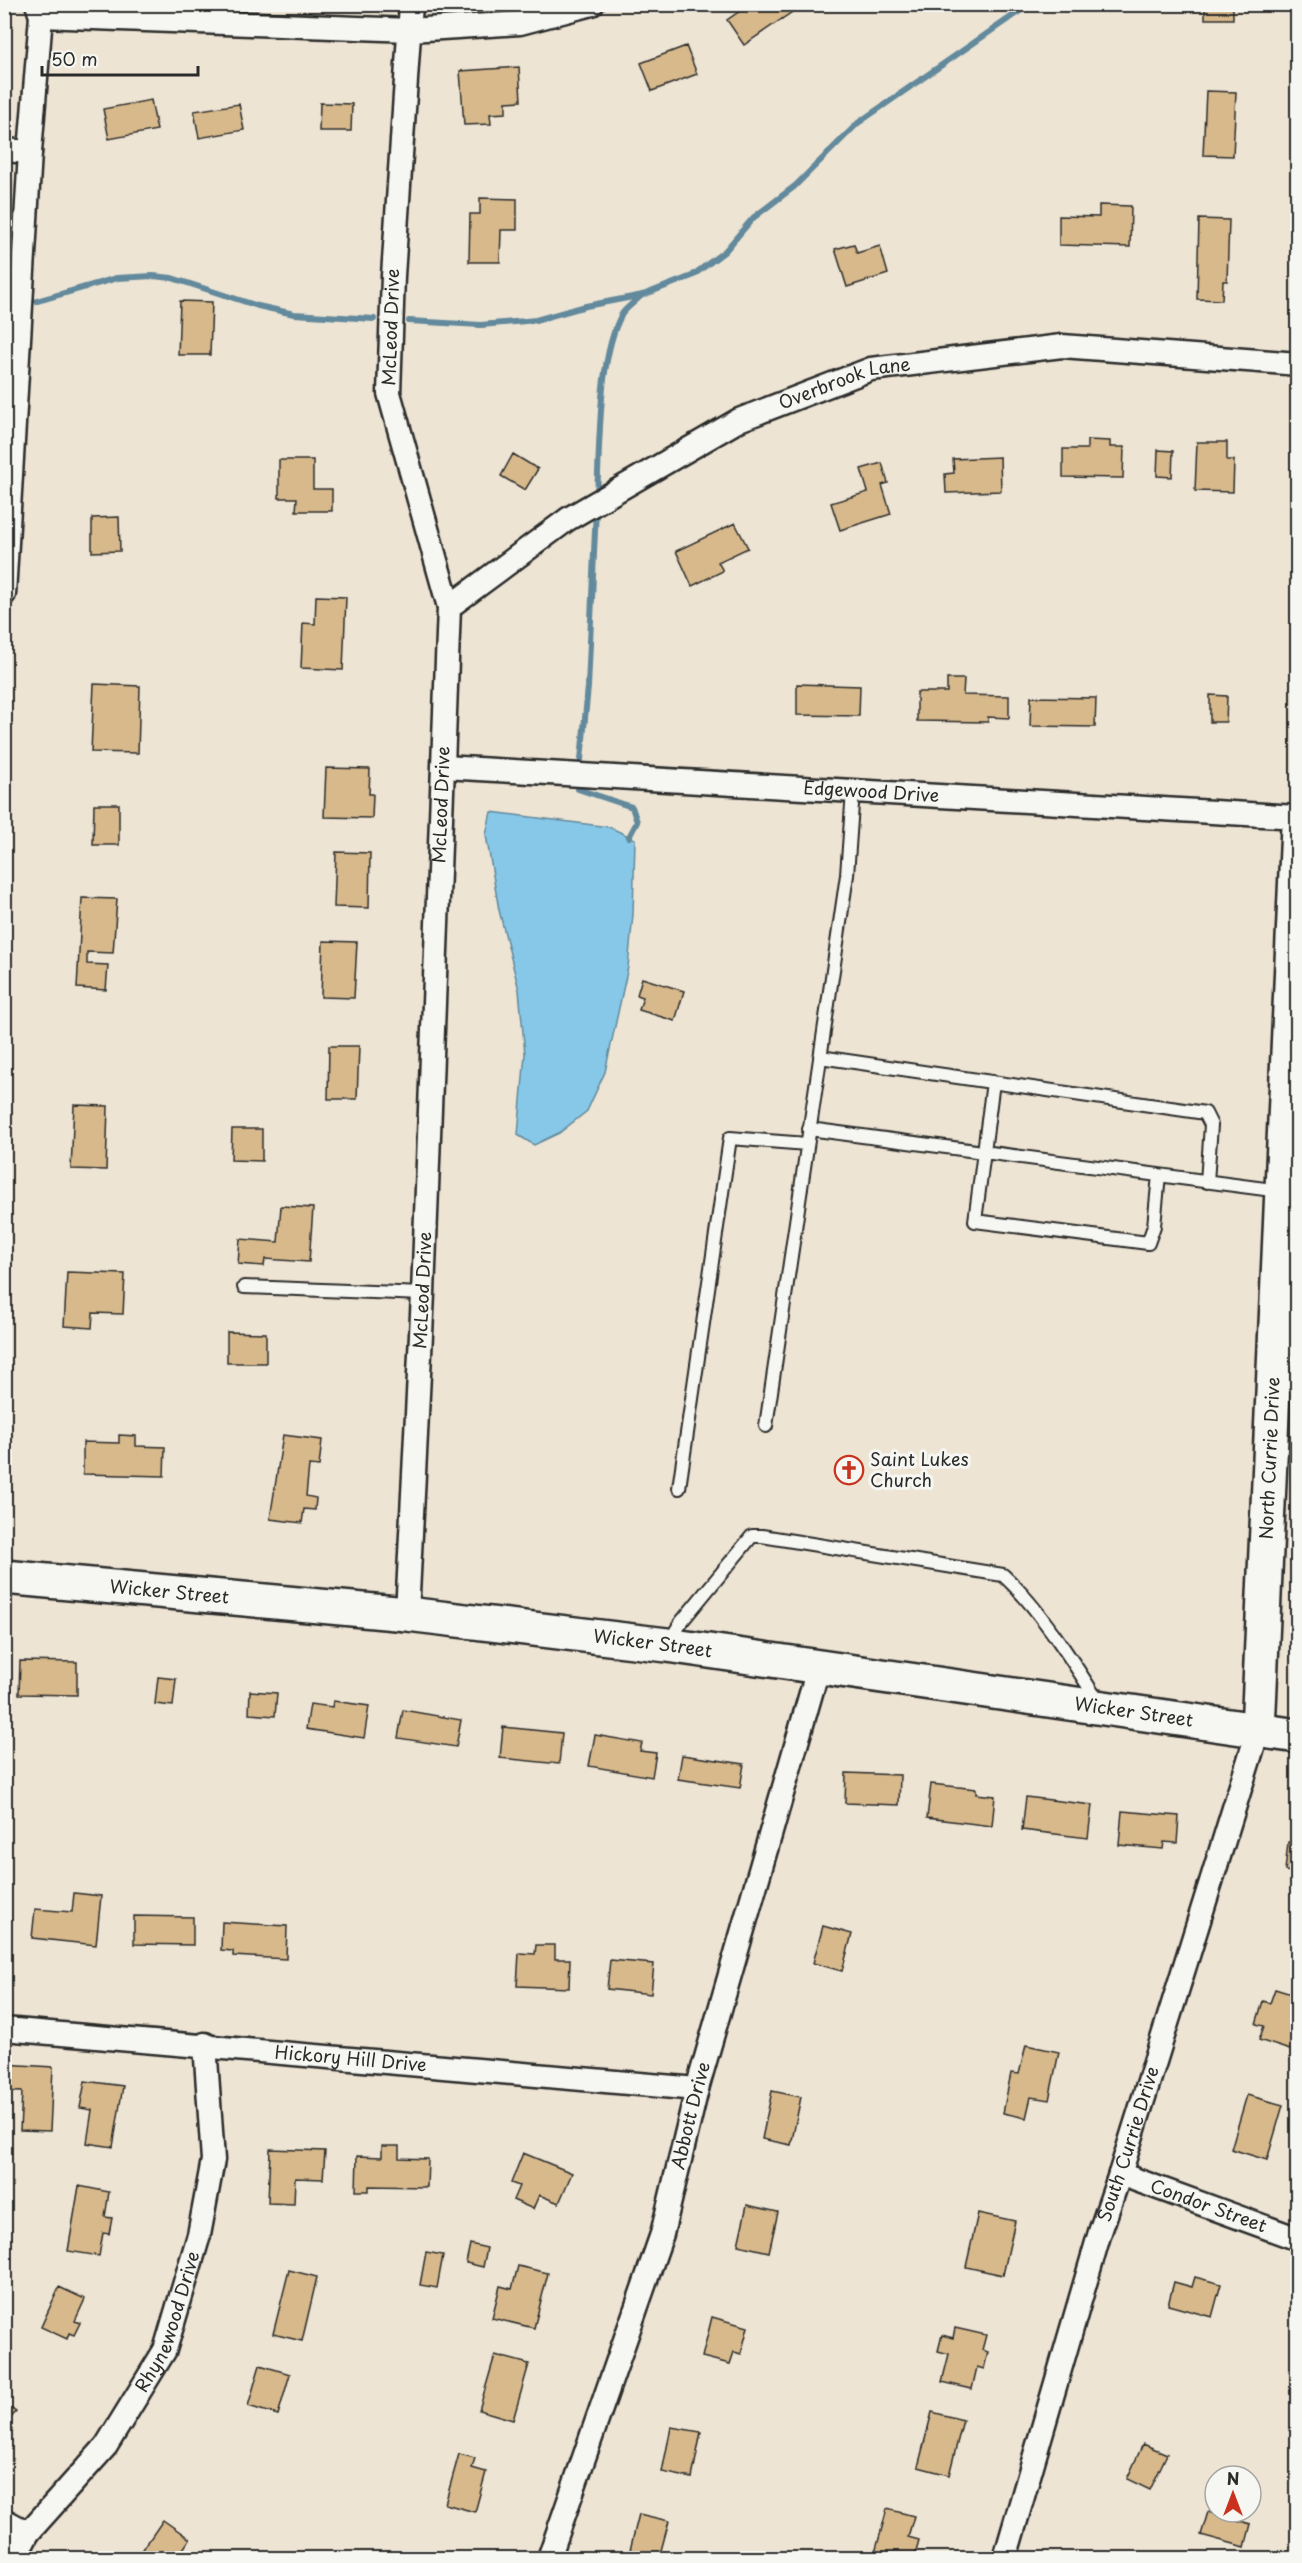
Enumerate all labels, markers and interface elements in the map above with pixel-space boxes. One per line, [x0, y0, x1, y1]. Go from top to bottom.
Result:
scale bar [42, 39, 198, 77]
text: 50 m [51, 45, 98, 72]
street label: McLeod Drive [374, 268, 405, 386]
street label: Overbrook Lane [774, 349, 912, 415]
street label: McLeod Drive [424, 746, 456, 864]
street label: Edgewood Drive [803, 773, 940, 808]
street label: McLeod Drive [405, 1231, 437, 1350]
street label: North Currie Drive [1251, 1376, 1286, 1540]
place label: Saint Lukes Church [870, 1445, 969, 1493]
church icon: Saint Lukes Church [833, 1454, 865, 1486]
street label: Wicker Street [109, 1572, 230, 1610]
street label: Wicker Street [592, 1621, 714, 1663]
street label: Wicker Street [1073, 1689, 1195, 1733]
street label: Hickory Hill Drive [274, 2037, 428, 2078]
street label: Abbott Drive [663, 2058, 716, 2172]
street label: South Currie Drive [1090, 2063, 1165, 2225]
street label: Condor Street [1147, 2171, 1271, 2238]
street label: Rhynewood Drive [127, 2248, 205, 2397]
north arrow [1203, 2464, 1263, 2524]
text: N [1227, 2466, 1239, 2490]

